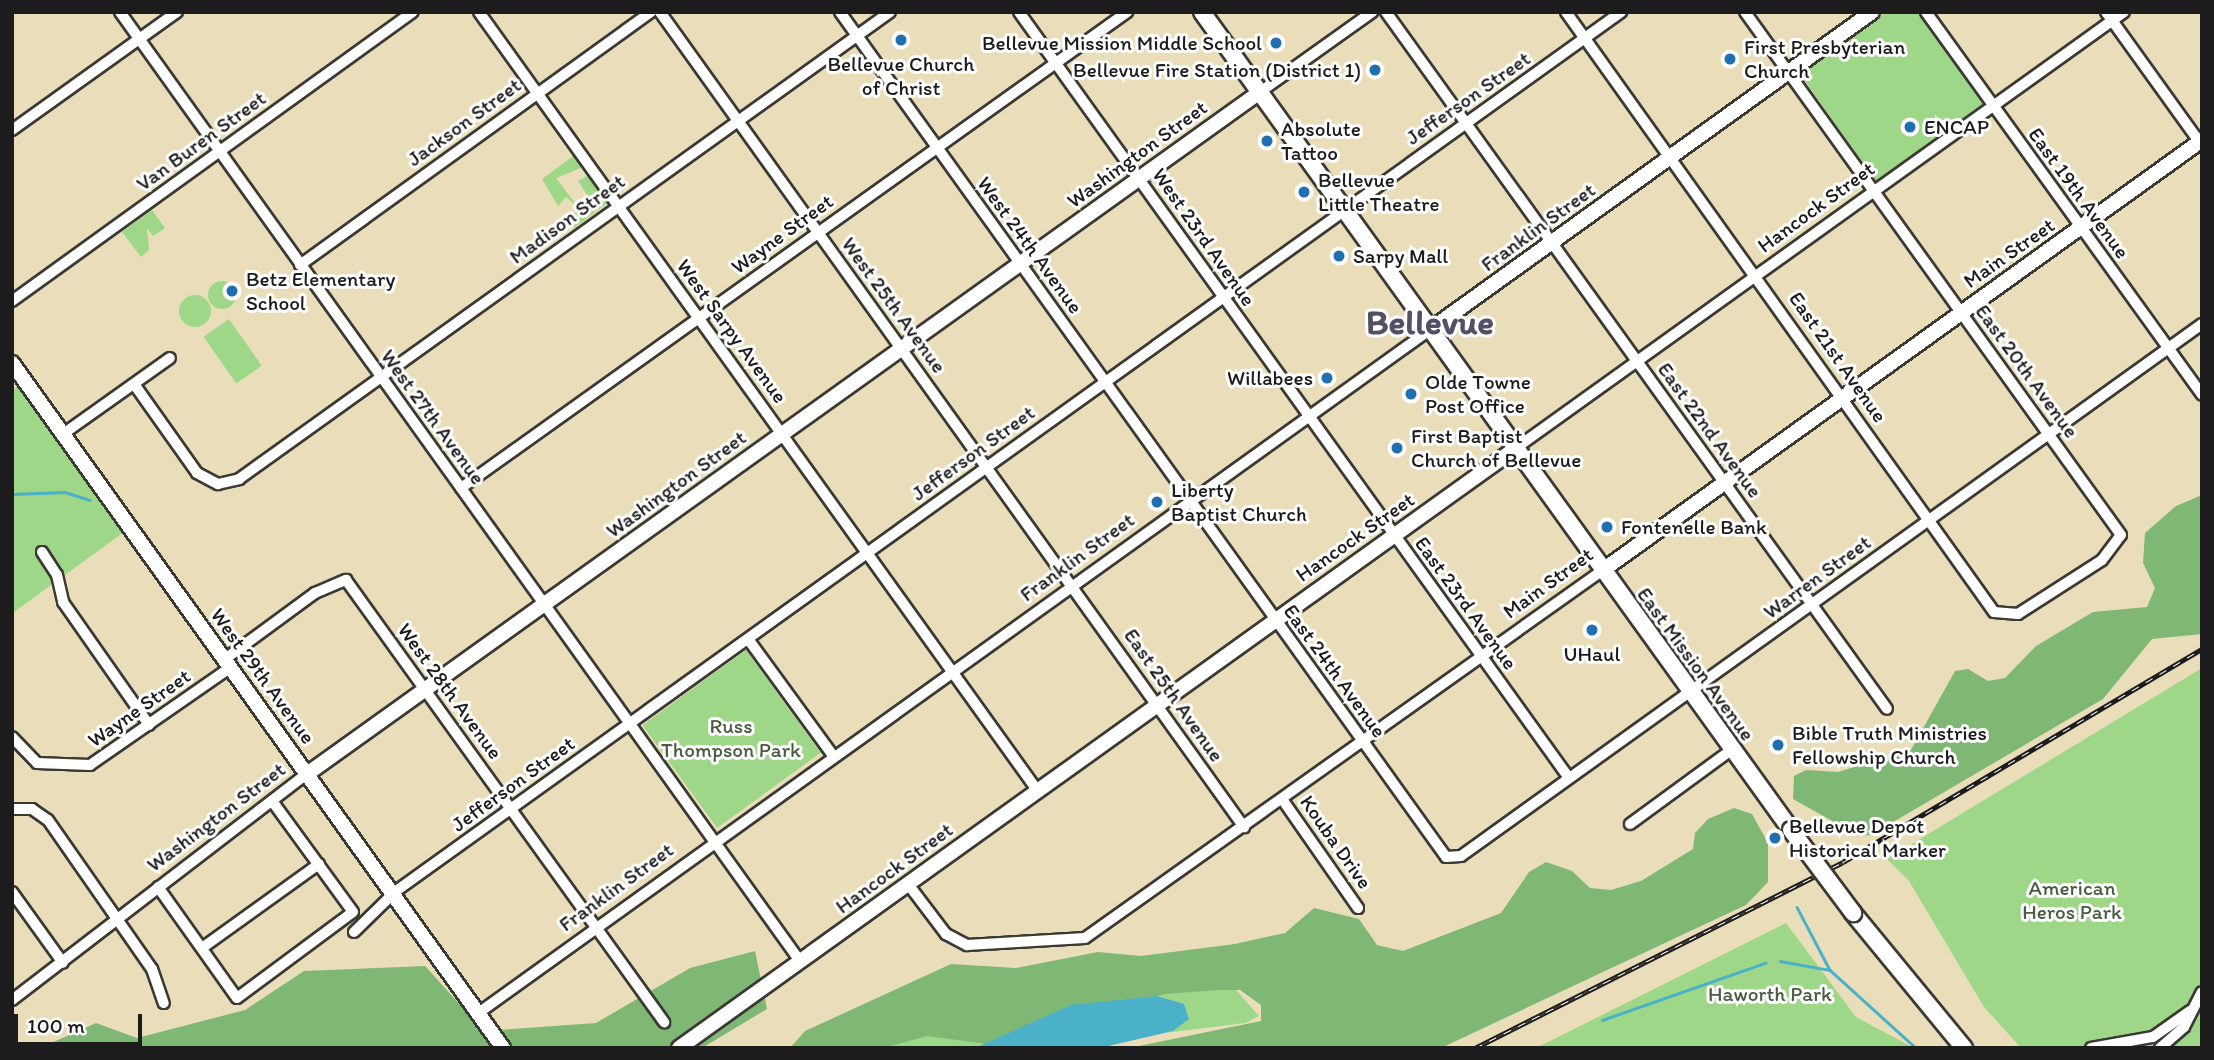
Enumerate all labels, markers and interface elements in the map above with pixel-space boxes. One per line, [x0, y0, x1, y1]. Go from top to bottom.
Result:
place label: Bellevue Mission Middle School [982, 30, 1262, 56]
marker: Bellevue Church of Christ [893, 32, 909, 48]
place label: First Presbyterian Church [1744, 34, 1905, 84]
marker: Bellevue Mission Middle School [1268, 35, 1284, 51]
street label: Jefferson Street [1401, 46, 1535, 150]
place label: Bellevue Church of Christ [827, 51, 975, 101]
marker: First Presbyterian Church [1722, 51, 1738, 67]
place label: Bellevue Fire Station (District 1) [1073, 57, 1361, 83]
marker: Bellevue Fire Station (District 1) [1367, 62, 1383, 78]
street label: Jackson Street [403, 73, 525, 171]
street label: Van Buren Street [131, 86, 271, 196]
street label: Washington Street [1062, 95, 1212, 213]
place label: ENCAP [1924, 114, 1989, 140]
place label: Absolute Tattoo [1281, 116, 1361, 166]
marker: ENCAP [1902, 119, 1918, 135]
street label: East 19th Avenue [2023, 123, 2135, 263]
marker: Absolute Tattoo [1259, 133, 1275, 149]
street label: Hancock Street [1753, 156, 1879, 258]
street label: West 23rd Avenue [1147, 164, 1261, 310]
place label: Bellevue Little Theatre [1318, 167, 1439, 217]
street label: Madison Street [504, 169, 630, 269]
street label: West 24th Avenue [972, 172, 1088, 318]
street label: Franklin Street [1476, 177, 1600, 277]
marker: Bellevue Little Theatre [1296, 184, 1312, 200]
street label: Wayne Street [726, 189, 838, 279]
street label: Main Street [1959, 213, 2059, 293]
street label: West 25th Avenue [837, 233, 951, 377]
place label: Sarpy Mall [1353, 243, 1448, 269]
marker: Sarpy Mall [1331, 248, 1347, 264]
street label: West Sarpy Avenue [672, 254, 792, 408]
place label: Betz Elementary School [246, 266, 395, 316]
marker: Betz Elementary School [224, 283, 240, 299]
street label: East 21st Avenue [1784, 287, 1892, 427]
street label: East 20th Avenue [1971, 300, 2083, 442]
district label: Bellevue [1366, 301, 1494, 343]
street label: West 27th Avenue [376, 345, 490, 489]
street label: East 22nd Avenue [1653, 358, 1767, 502]
place label: Willabees [1227, 365, 1313, 391]
place label: Olde Towne Post Office [1425, 369, 1528, 419]
marker: Willabees [1319, 370, 1335, 386]
marker: Olde Towne Post Office [1403, 386, 1419, 402]
street label: Jefferson Street [907, 400, 1039, 506]
place label: First Baptist Church of Bellevue [1411, 423, 1581, 473]
street label: Washington Street [601, 425, 751, 543]
marker: First Baptist Church of Bellevue [1389, 440, 1405, 456]
place label: Liberty Baptist Church [1171, 477, 1307, 527]
street label: Hancock Street [1291, 487, 1419, 587]
marker: Liberty Baptist Church [1149, 494, 1165, 510]
street label: Franklin Street [1015, 507, 1139, 607]
place label: Fontenelle Bank [1621, 514, 1767, 540]
marker: Fontenelle Bank [1599, 519, 1615, 535]
street label: Warren Street [1758, 530, 1876, 624]
street label: East 23rd Avenue [1410, 532, 1522, 674]
street label: Main Street [1498, 542, 1598, 624]
street label: East Mission Avenue [1632, 582, 1760, 746]
street label: East 24th Avenue [1279, 600, 1391, 742]
street label: West 29th Avenue [206, 604, 320, 748]
street label: West 28th Avenue [393, 619, 507, 763]
marker: UHaul [1584, 622, 1600, 638]
street label: East 25th Avenue [1119, 624, 1229, 766]
place label: UHaul [1564, 641, 1620, 667]
street label: Wayne Street [83, 663, 195, 753]
park label: Russ Thompson Park [661, 713, 801, 763]
place label: Bible Truth Ministries Fellowship Church [1792, 720, 1986, 770]
street label: Jefferson Street [447, 731, 579, 837]
marker: Bible Truth Ministries Fellowship Church [1770, 737, 1786, 753]
street label: Washington Street [142, 757, 290, 877]
street label: Kouba Drive [1294, 790, 1378, 894]
place label: Bellevue Depot Historical Marker [1789, 813, 1947, 863]
street label: Hancock Street [831, 817, 957, 919]
marker: Bellevue Depot Historical Marker [1767, 830, 1783, 846]
street label: Franklin Street [554, 837, 678, 937]
park label: American Heros Park [2023, 875, 2121, 925]
park label: Haworth Park [1708, 981, 1832, 1007]
scale bar [18, 1000, 145, 1044]
text: 100 m [27, 1013, 85, 1038]

